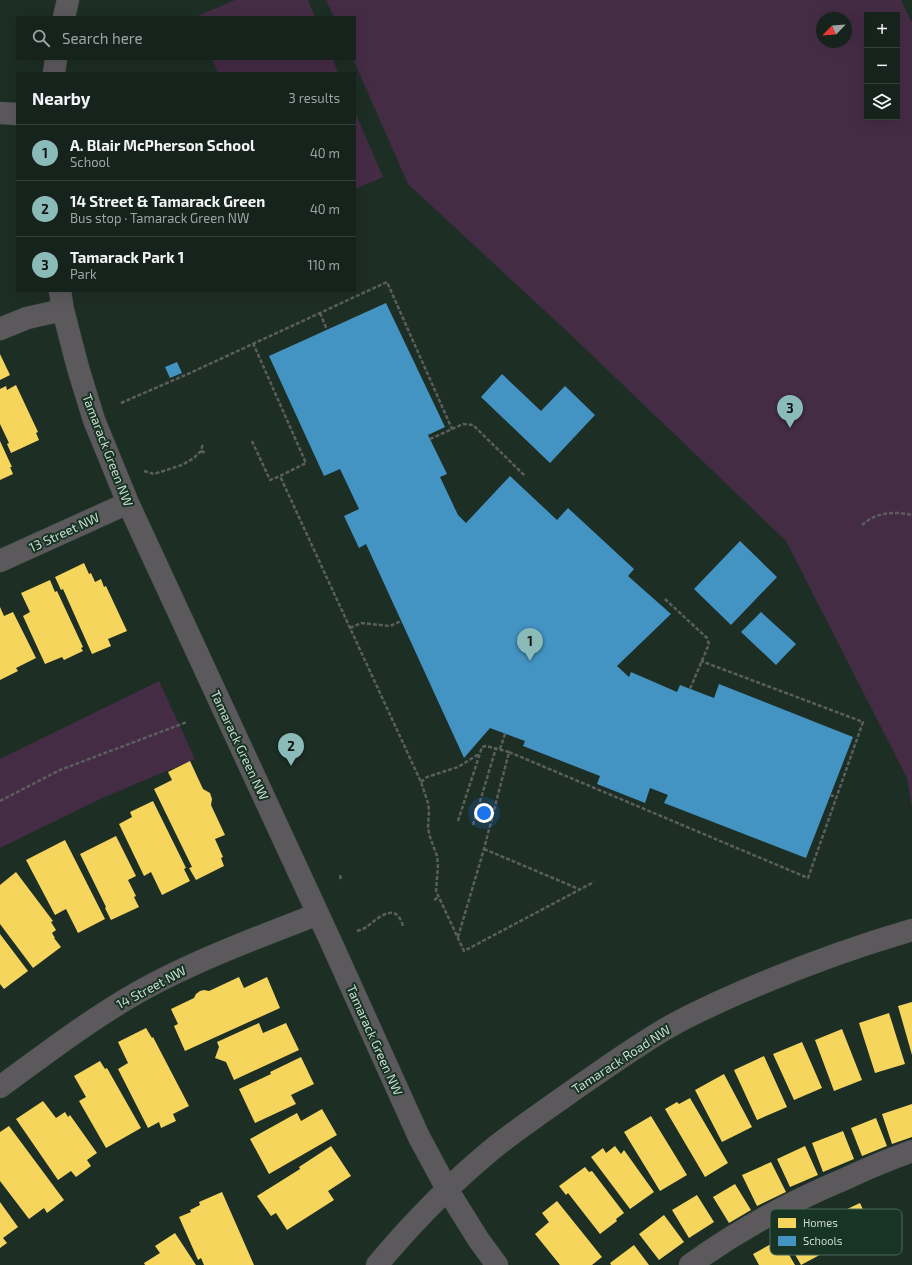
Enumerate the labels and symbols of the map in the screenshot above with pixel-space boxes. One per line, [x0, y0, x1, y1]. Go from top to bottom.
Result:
north arrow [816, 12, 852, 48]
street label: Tamarack Green NW [79, 391, 137, 509]
pin: 3 [777, 395, 803, 428]
street label: 13 Street NW [26, 509, 102, 555]
pin: 1 [517, 628, 543, 661]
street label: Tamarack Green NW [208, 688, 272, 802]
pin: 2 [278, 733, 304, 766]
your location [474, 803, 494, 823]
street label: 14 Street NW [113, 962, 189, 1012]
street label: Tamarack Green NW [343, 982, 407, 1098]
street label: Tamarack Road NW [569, 1021, 673, 1097]
legend [770, 1209, 902, 1255]
text: Homes [803, 1216, 838, 1229]
text: Schools [803, 1234, 843, 1247]

